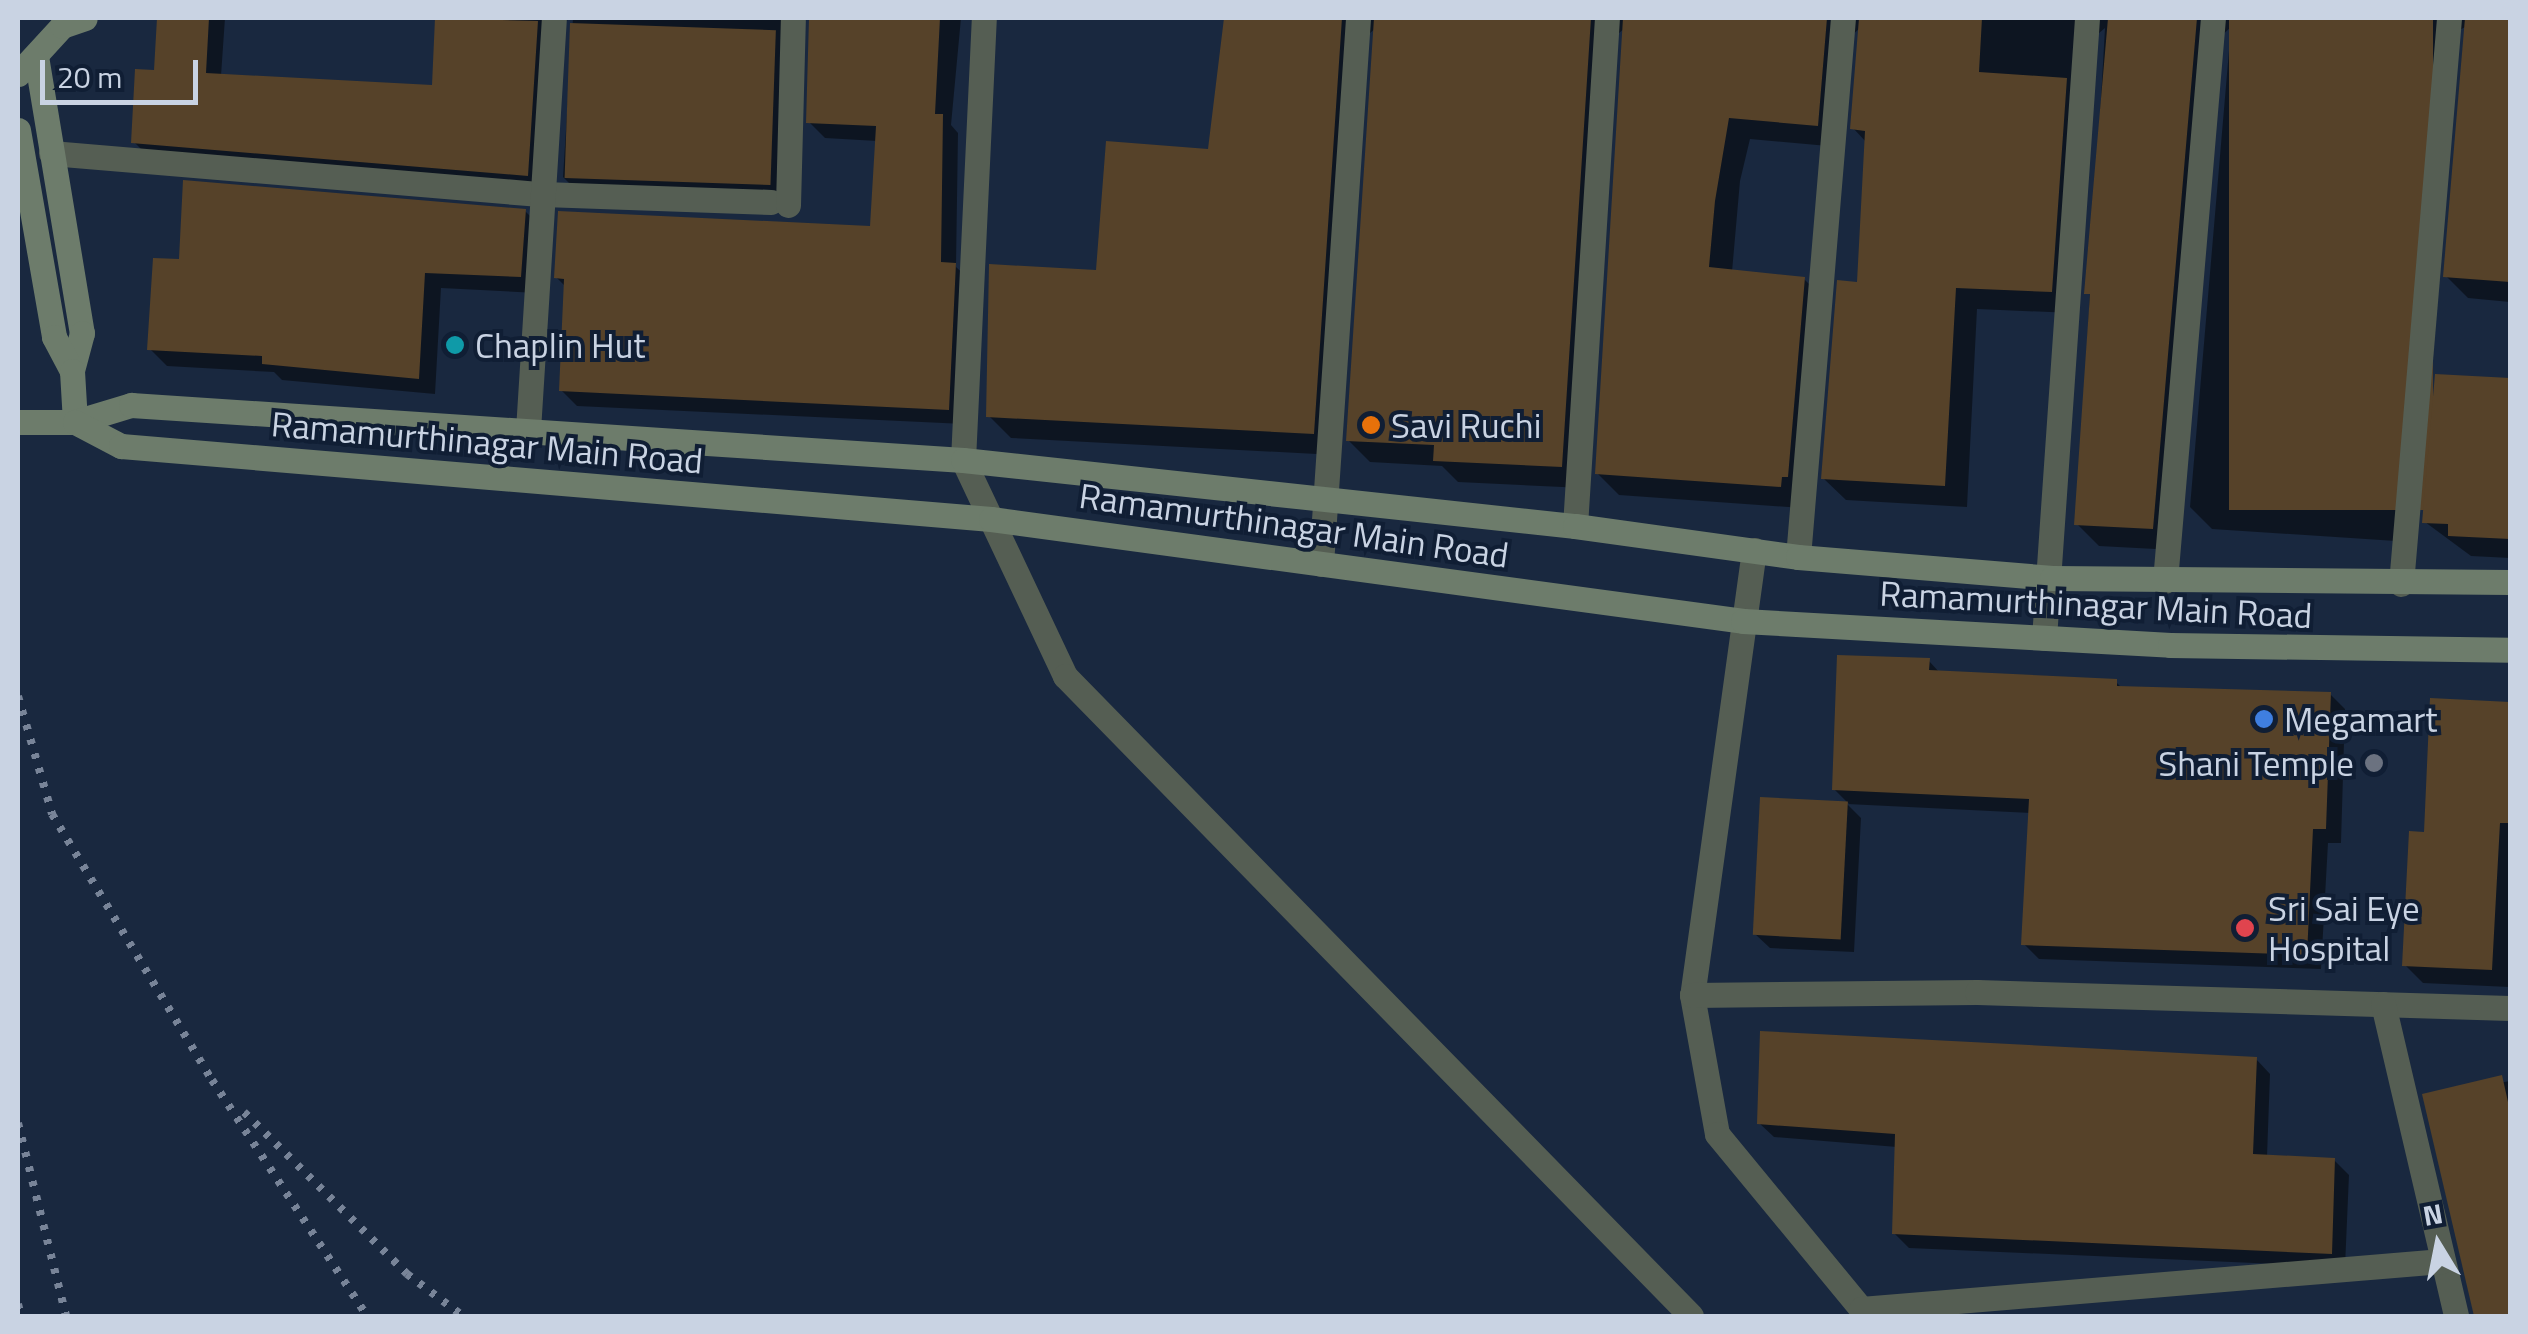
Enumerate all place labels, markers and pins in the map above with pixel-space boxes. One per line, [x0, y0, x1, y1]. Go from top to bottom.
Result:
place label: Chaplin Hut [475, 324, 646, 366]
marker: Chaplin Hut [444, 334, 466, 356]
place label: Savi Ruchi [1391, 404, 1541, 446]
marker: Savi Ruchi [1360, 414, 1382, 436]
place label: Megamart [2284, 698, 2438, 740]
marker: Megamart [2253, 708, 2275, 730]
place label: Shani Temple [2158, 742, 2354, 784]
marker: Shani Temple [2363, 752, 2385, 774]
place label: Sri Sai Eye Hospital [2268, 887, 2420, 969]
marker: Sri Sai Eye Hospital [2232, 915, 2258, 941]

